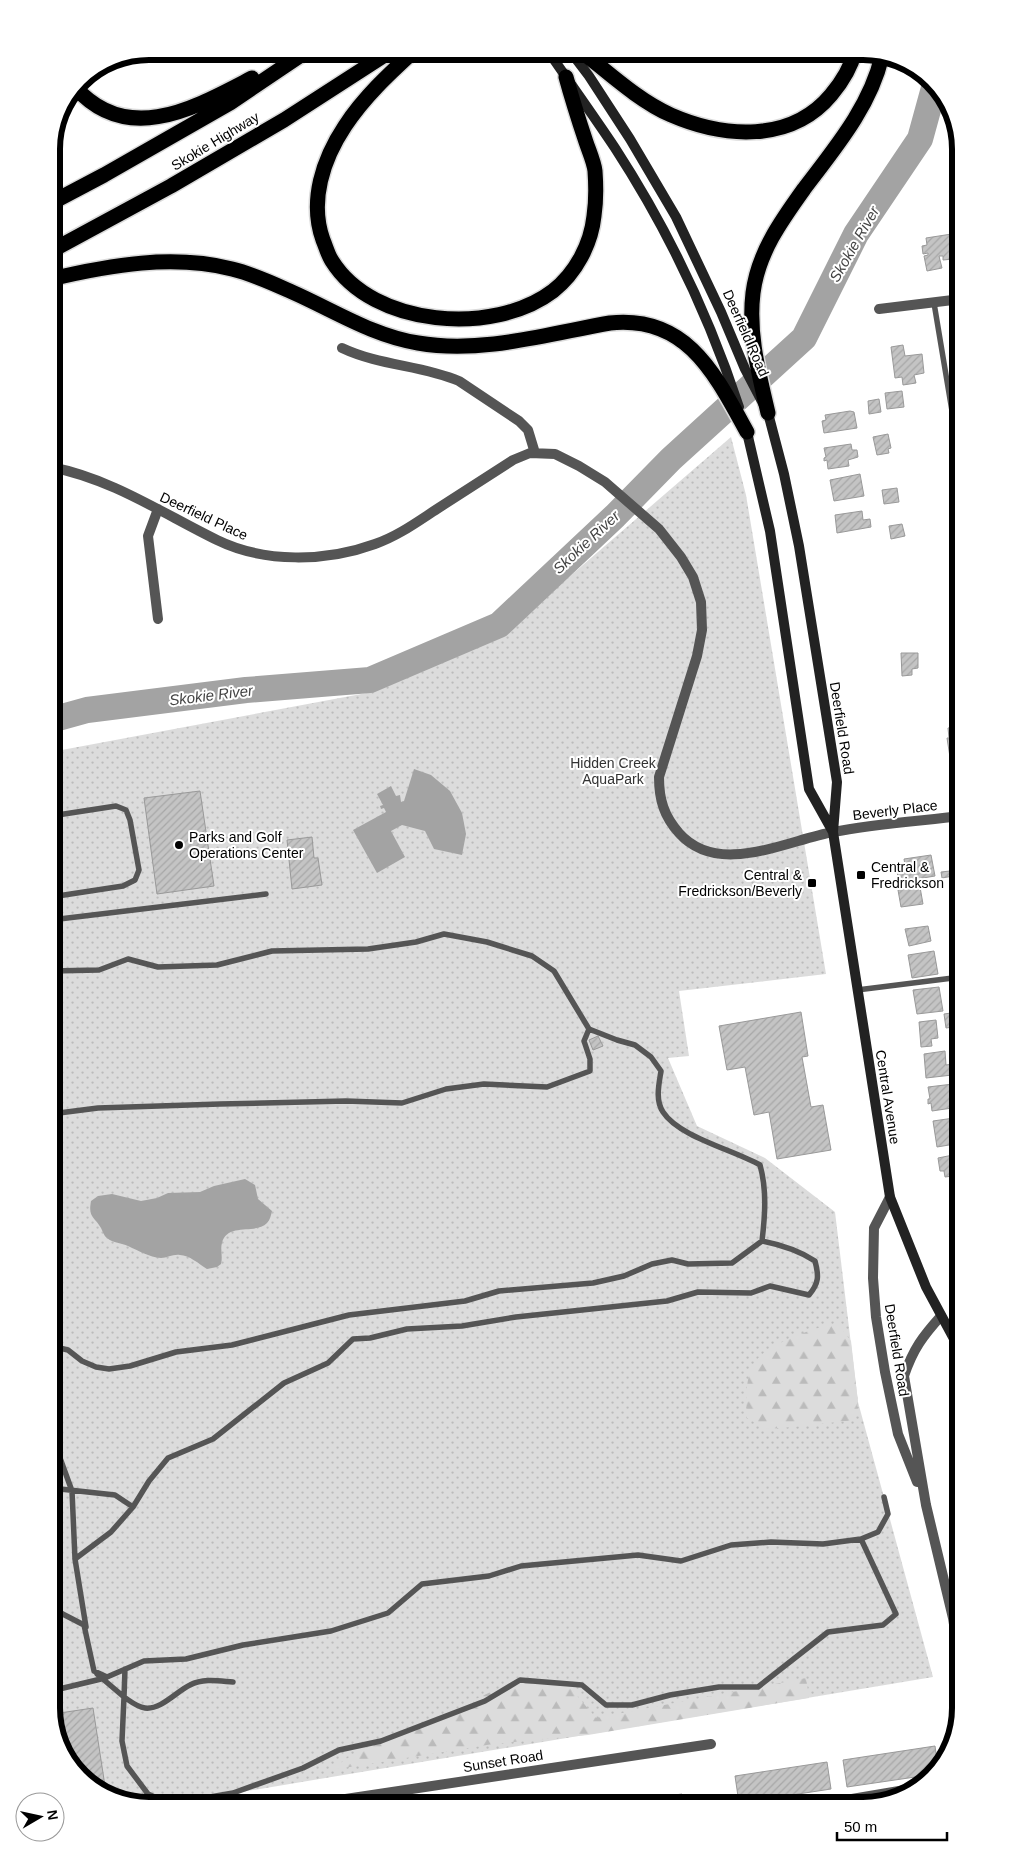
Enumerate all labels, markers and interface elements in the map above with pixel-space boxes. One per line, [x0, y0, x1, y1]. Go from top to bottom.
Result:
street label: Skokie Highway [168, 108, 262, 174]
water label: Skokie River [826, 202, 883, 285]
street label: Deerfield Road [720, 287, 772, 379]
street label: Deerfield Place [158, 489, 251, 543]
water label: Skokie River [549, 506, 623, 577]
water label: Skokie River [168, 681, 255, 709]
street label: Deerfield Road [827, 681, 857, 775]
park label: Hidden Creek AquaPark [570, 755, 657, 787]
street label: Beverly Place [852, 797, 939, 823]
place label: Parks and Golf Operations Center [189, 829, 304, 861]
marker: Parks and Golf Operations Center [173, 839, 185, 851]
place label: Central & Fredrickson [871, 859, 944, 891]
place label: Central & Fredrickson/Beverly [678, 867, 803, 899]
marker: Central & Fredrickson [855, 869, 867, 881]
marker: Central & Fredrickson/Beverly [806, 877, 818, 889]
street label: Central Avenue [873, 1049, 903, 1146]
street label: Deerfield Road [882, 1303, 912, 1397]
street label: Sunset Road [462, 1747, 544, 1775]
north arrow [15, 1792, 65, 1842]
text: N [44, 1809, 62, 1821]
scale bar [837, 1810, 947, 1842]
text: 50 m [844, 1818, 877, 1835]

